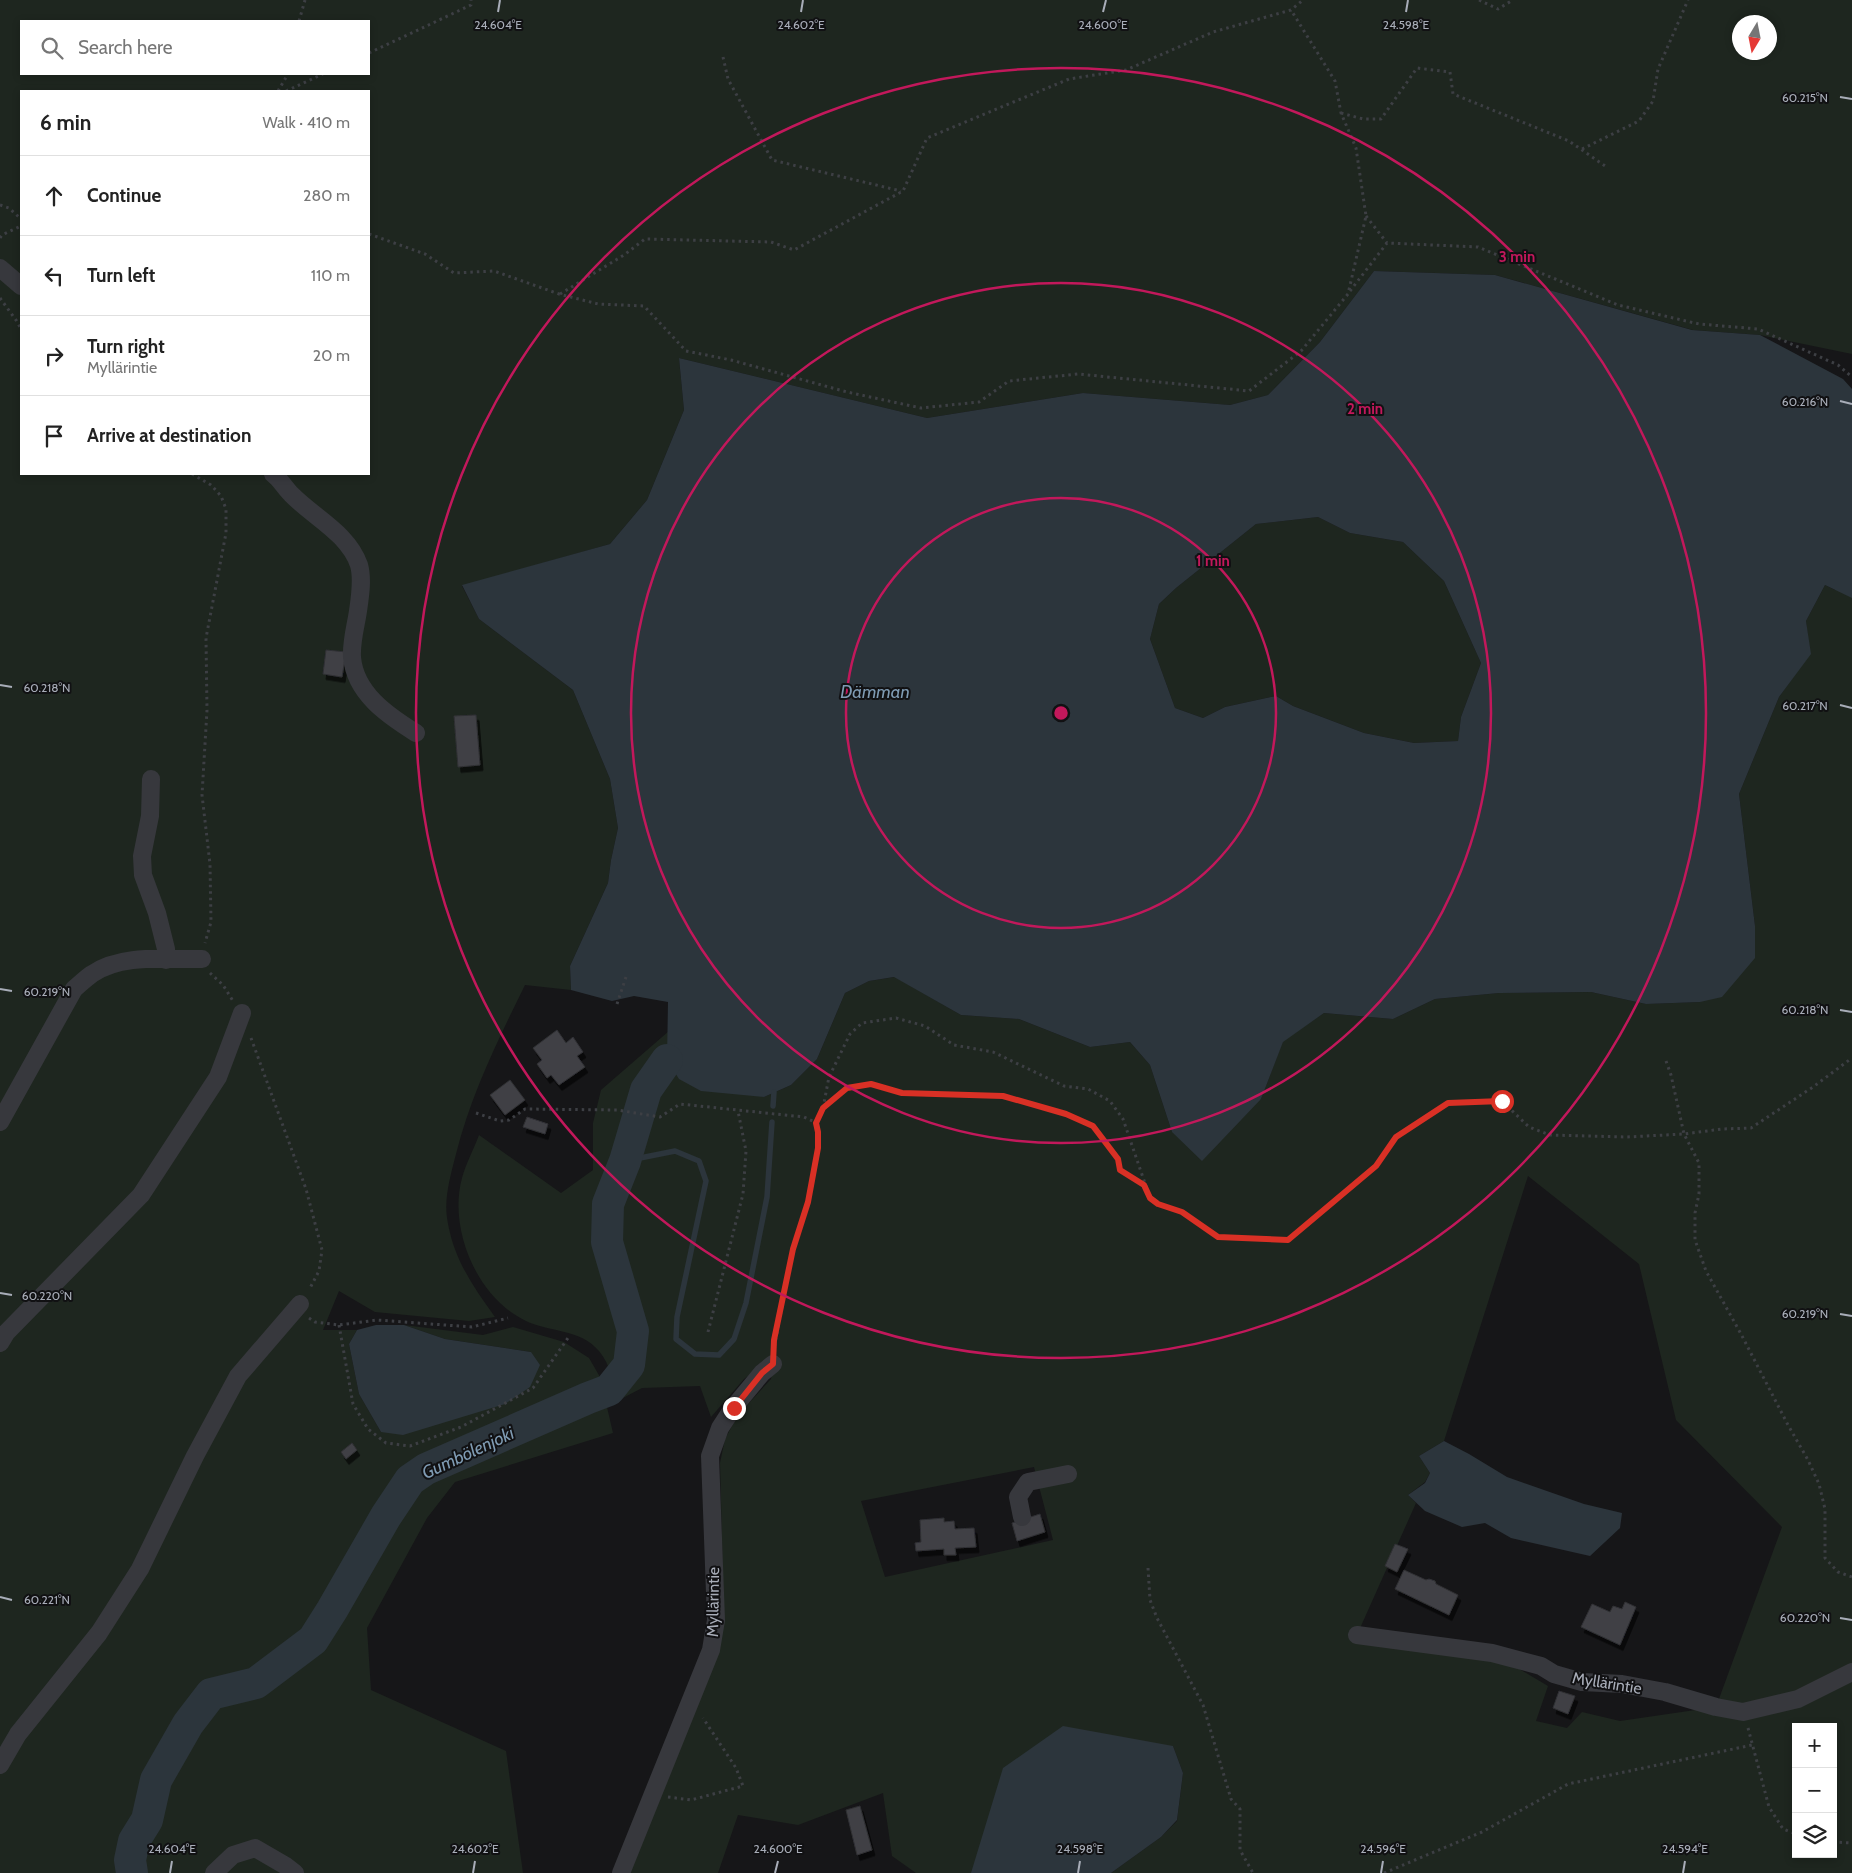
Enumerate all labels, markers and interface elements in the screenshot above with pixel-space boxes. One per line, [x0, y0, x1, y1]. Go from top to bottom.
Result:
north arrow [1732, 15, 1777, 60]
text: 24.604°E [474, 17, 522, 32]
text: 24.602°E [777, 17, 825, 32]
text: 24.600°E [1078, 17, 1128, 32]
text: 24.598°E [1383, 17, 1429, 32]
search box [20, 20, 370, 75]
icon: search [38, 34, 66, 62]
text: Search here [78, 36, 172, 59]
text: 60.215°N [1782, 90, 1828, 105]
text: 6 min [40, 110, 91, 135]
text: Walk · 410 m [263, 113, 350, 132]
icon: ahead [40, 182, 68, 210]
text: Continue [87, 184, 161, 207]
text: 280 m [303, 186, 350, 205]
text: 3 min [1499, 248, 1535, 266]
icon: left [40, 262, 68, 290]
text: Turn left [87, 264, 155, 287]
text: 110 m [311, 266, 350, 285]
text: Turn right [87, 335, 165, 358]
icon: right [40, 342, 68, 370]
text: 20 m [313, 346, 350, 365]
text: Myllärintie [87, 358, 157, 377]
text: 60.216°N [1782, 394, 1828, 409]
text: 2 min [1347, 400, 1383, 418]
icon: arrive [40, 422, 68, 450]
text: Arrive at destination [87, 424, 251, 447]
text: 1 min [1196, 552, 1230, 570]
text: 60.218°N [24, 680, 70, 695]
water label: Dämman [840, 681, 910, 703]
text: 60.217°N [1782, 698, 1828, 713]
centre of rings [1052, 704, 1070, 722]
text: 60.219°N [24, 984, 70, 999]
text: 60.218°N [1782, 1002, 1828, 1017]
route start [1491, 1090, 1514, 1113]
text: 60.220°N [22, 1288, 72, 1303]
text: 60.219°N [1782, 1306, 1828, 1321]
route end [723, 1397, 746, 1420]
water label: Gumbölenjoki [418, 1422, 519, 1484]
street label: Myllärintie [703, 1567, 723, 1637]
text: 60.221°N [24, 1592, 70, 1607]
text: 60.220°N [1780, 1610, 1830, 1625]
street label: Myllärintie [1571, 1668, 1643, 1698]
map controls [1792, 1723, 1837, 1858]
button: + [1792, 1723, 1837, 1768]
button: − [1792, 1768, 1837, 1813]
button: layers [1792, 1813, 1837, 1858]
text: 24.604°E [148, 1841, 196, 1856]
text: 24.602°E [451, 1841, 499, 1856]
text: 24.600°E [753, 1841, 803, 1856]
text: 24.598°E [1057, 1841, 1103, 1856]
text: 24.596°E [1360, 1841, 1406, 1856]
text: 24.594°E [1662, 1841, 1708, 1856]

